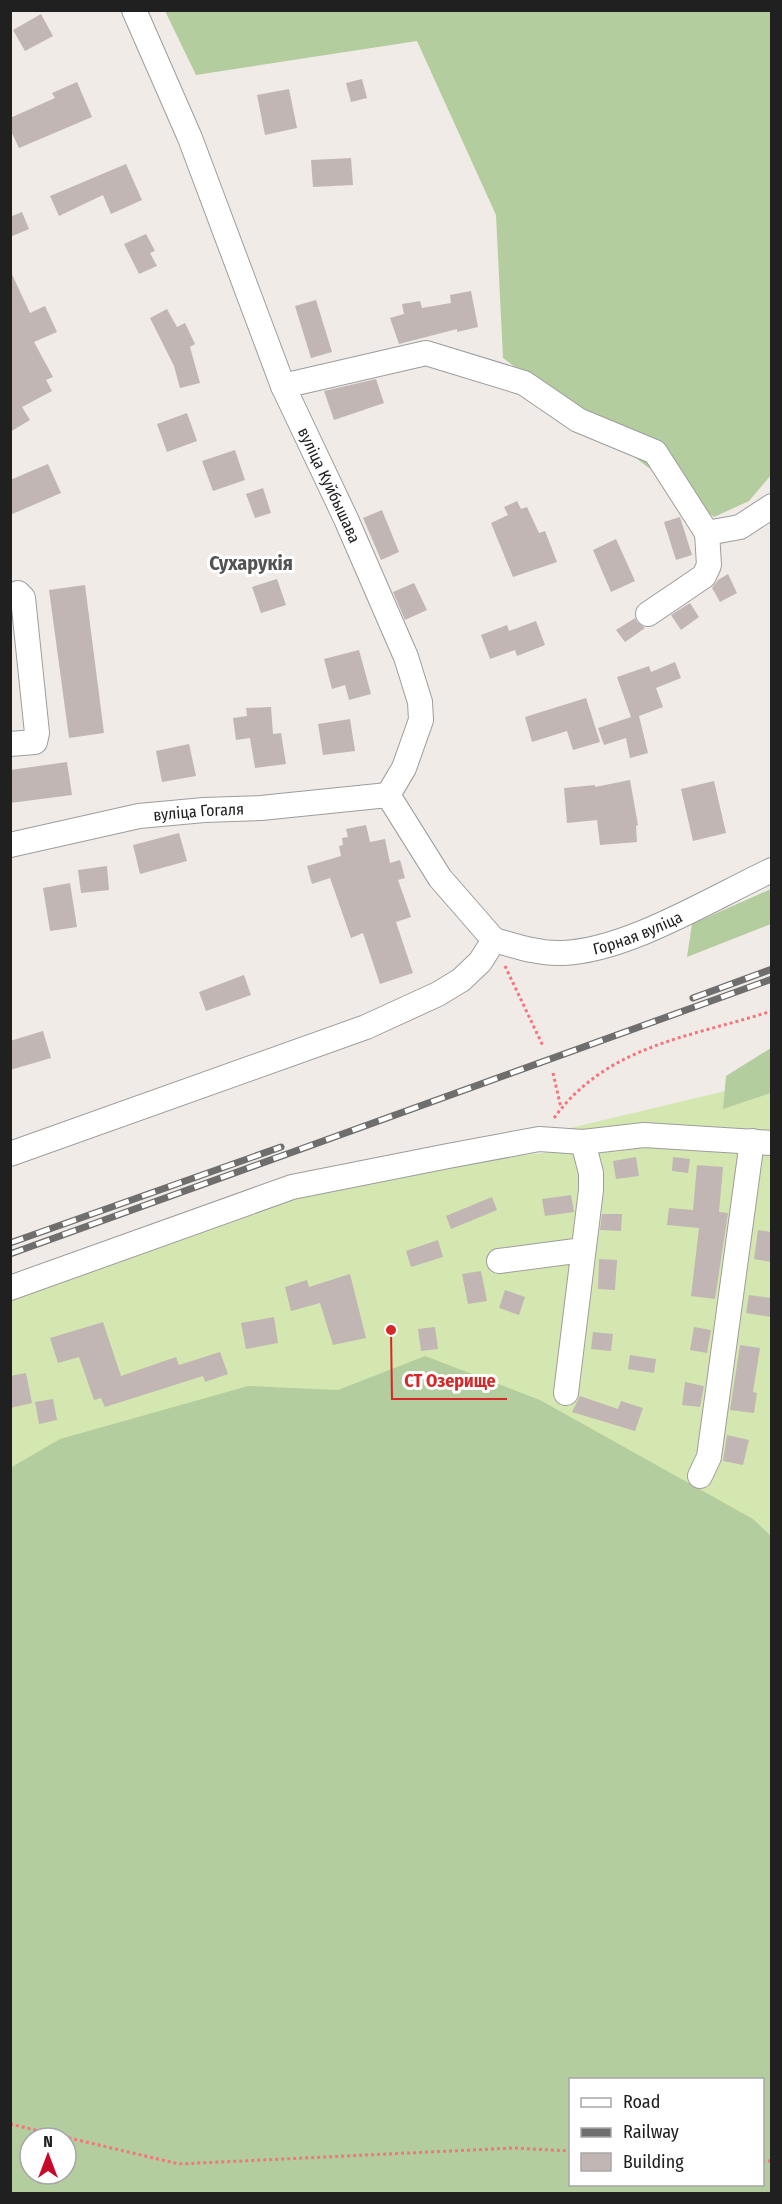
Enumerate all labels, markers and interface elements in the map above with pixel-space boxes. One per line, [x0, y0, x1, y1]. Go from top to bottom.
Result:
street label: вуліца Куйбышава [294, 424, 365, 546]
district label: Сухарукія [209, 551, 293, 575]
street label: вуліца Гогаля [152, 799, 244, 824]
street label: Горная вуліца [591, 907, 685, 958]
callout: СТ Озерище [392, 1363, 507, 1399]
text: СТ Озерище [404, 1370, 496, 1392]
legend [569, 2078, 764, 2186]
text: Road [623, 2091, 660, 2113]
text: Railway [623, 2121, 679, 2143]
north arrow [18, 2126, 78, 2186]
text: N [43, 2132, 53, 2151]
text: Building [623, 2151, 684, 2173]

